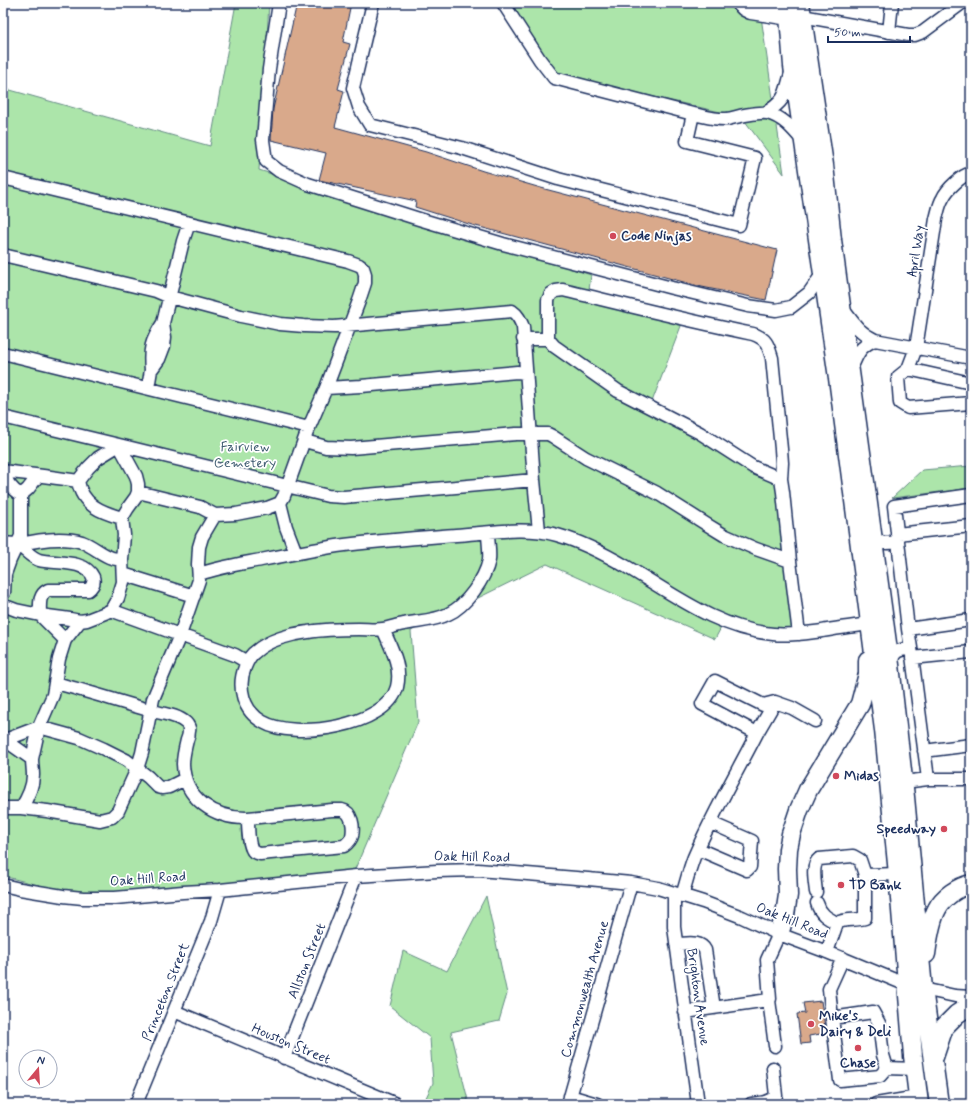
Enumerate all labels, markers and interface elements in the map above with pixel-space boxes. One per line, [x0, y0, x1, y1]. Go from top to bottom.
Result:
scale bar [828, 18, 910, 44]
text: 50 m [834, 25, 861, 41]
street label: April Way [903, 224, 930, 278]
place label: Code Ninjas [621, 227, 692, 246]
marker: Code Ninjas [608, 231, 618, 241]
park label: Fairview Cemetery [214, 438, 276, 472]
place label: Midas [844, 767, 879, 785]
marker: Midas [831, 771, 841, 781]
place label: Speedway [876, 820, 936, 838]
marker: Speedway [939, 824, 949, 834]
street label: Oak Hill Road [434, 847, 510, 867]
street label: Oak Hill Road [109, 867, 187, 891]
place label: TD Bank [849, 876, 902, 894]
marker: TD Bank [836, 880, 846, 890]
street label: Oak Hill Road [753, 898, 831, 944]
street label: Commonwealth Avenue [557, 918, 613, 1060]
street label: Allston Street [284, 921, 330, 1001]
street label: Princeton Street [138, 939, 194, 1044]
street label: Brighton Avenue [681, 947, 714, 1047]
place label: Mike's Dairy & Deli [819, 1007, 891, 1041]
street label: Houston Street [249, 1019, 333, 1069]
marker: Mike's Dairy & Deli [806, 1019, 816, 1029]
marker: Chase [853, 1043, 863, 1053]
north arrow [18, 1049, 58, 1089]
text: N [35, 1053, 46, 1068]
place label: Chase [840, 1054, 876, 1072]

